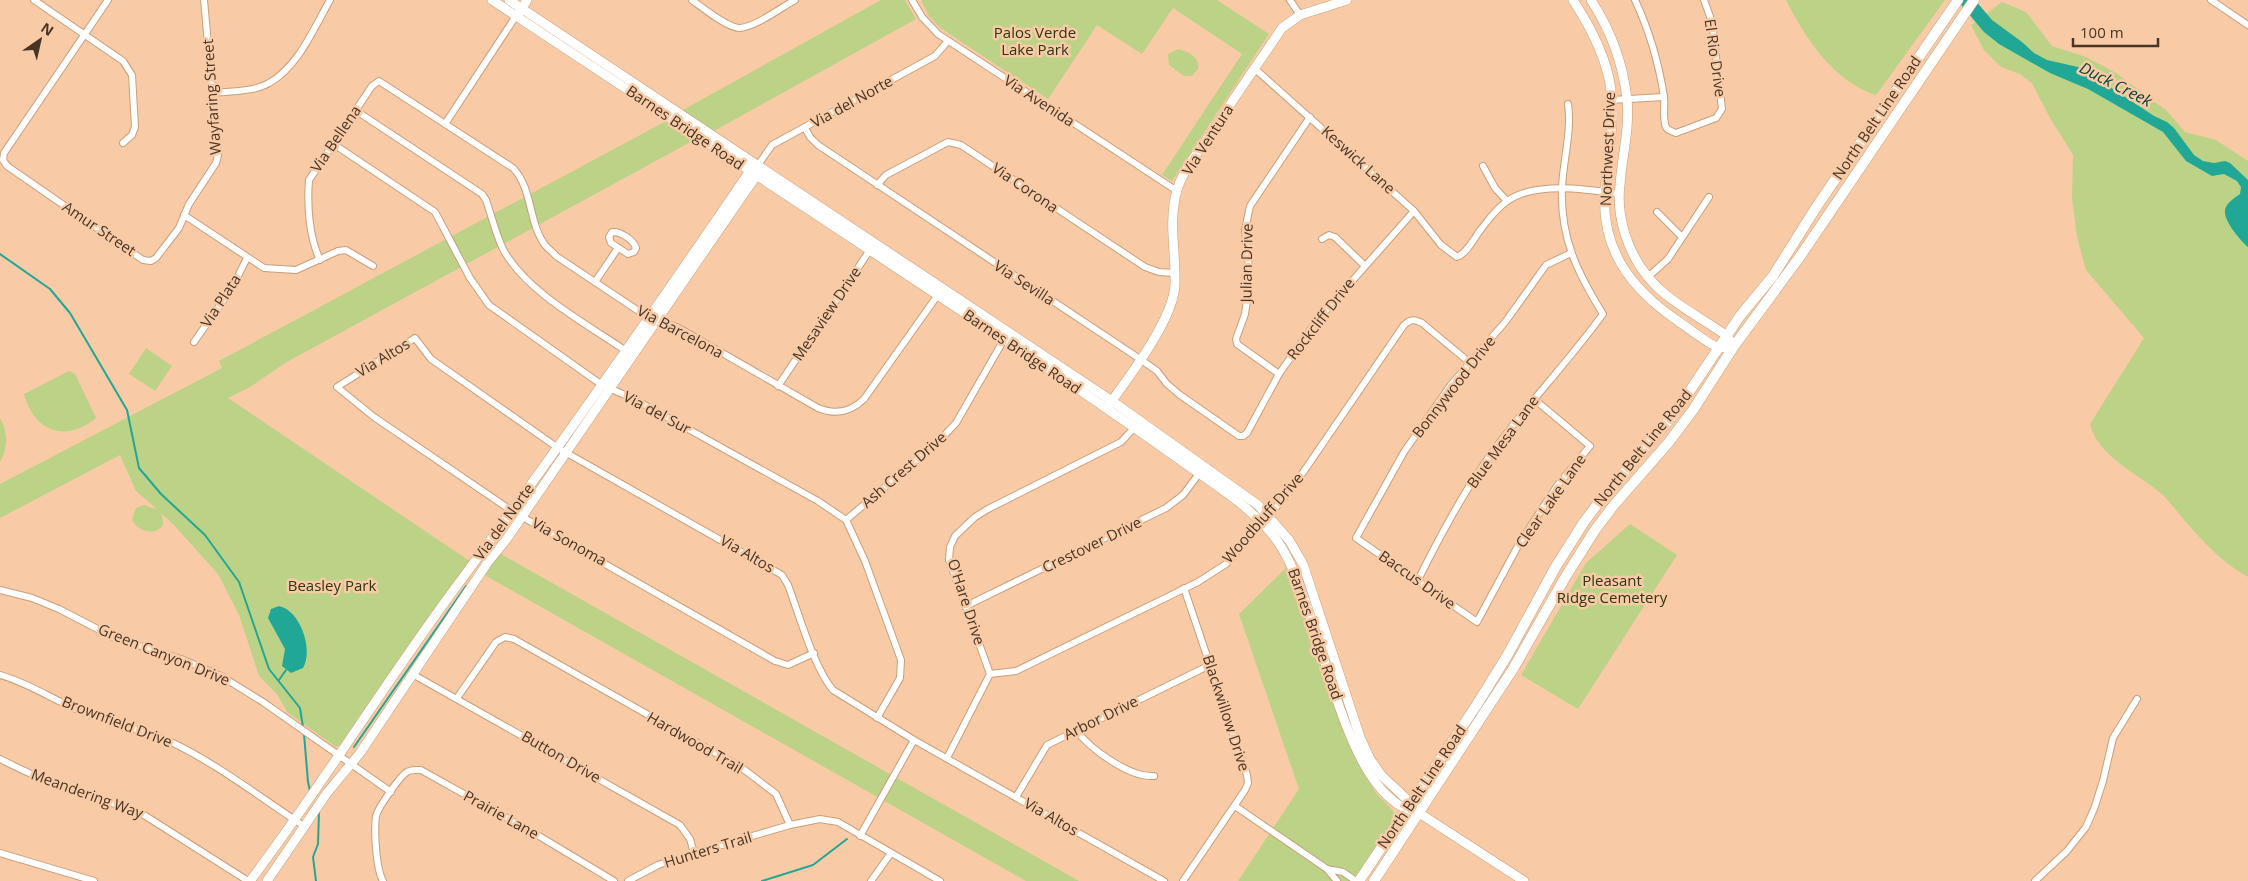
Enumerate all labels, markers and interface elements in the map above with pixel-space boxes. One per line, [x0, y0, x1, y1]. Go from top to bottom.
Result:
north arrow [15, 15, 65, 65]
scale bar [2073, 15, 2158, 47]
text: N [38, 18, 58, 40]
street label: El Rio Drive [1701, 18, 1731, 98]
park label: Palos Verde Lake Park [994, 22, 1076, 59]
text: 100 m [2080, 22, 2124, 42]
street label: Wayfaring Street [197, 38, 225, 156]
street label: North Belt Line Road [1827, 52, 1925, 183]
water label: Duck Creek [2076, 56, 2157, 112]
street label: Via del Norte [807, 70, 896, 132]
street label: Via Avenida [1000, 70, 1079, 131]
street label: Barnes Bridge Road [623, 80, 748, 174]
street label: Northwest Drive [1595, 92, 1619, 206]
street label: Via Ventura [1177, 100, 1237, 179]
street label: Via Bellena [305, 101, 365, 176]
street label: Keswick Lane [1317, 121, 1400, 198]
street label: Via Corona [988, 158, 1063, 217]
street label: Amur Street [59, 196, 140, 260]
street label: Julian Drive [1235, 223, 1257, 305]
street label: Via Sevilla [990, 255, 1059, 309]
street label: Mesaview Drive [787, 263, 865, 364]
street label: Via Plata [195, 270, 245, 331]
street label: Rockcliff Drive [1282, 273, 1359, 363]
street label: Via Barcelona [634, 300, 727, 362]
street label: Barnes Bridge Road [960, 304, 1085, 398]
street label: Bonnywood Drive [1407, 331, 1499, 441]
street label: Via Altos [352, 333, 413, 381]
street label: North Belt Line Road [1589, 385, 1696, 510]
street label: Via del Sur [620, 386, 695, 438]
street label: Blue Mesa Lane [1462, 391, 1543, 492]
street label: Ash Crest Drive [856, 427, 950, 512]
street label: Clear Lake Lane [1510, 450, 1590, 551]
street label: Woodbluff Drive [1217, 468, 1307, 567]
street label: Via del Norte [469, 479, 538, 564]
street label: Crestover Drive [1039, 511, 1145, 577]
street label: Via Sonoma [528, 512, 610, 570]
street label: Via Altos [717, 530, 778, 577]
street label: Baccus Drive [1375, 545, 1460, 613]
street label: O'Hare Drive [944, 556, 990, 647]
street label: Barnes Bridge Road [1284, 565, 1348, 702]
park label: Pleasant Ridge Cemetery [1557, 570, 1668, 607]
park label: Beasley Park [288, 575, 376, 595]
street label: Green Canyon Drive [96, 619, 233, 690]
street label: Blackwillow Drive [1199, 652, 1255, 773]
street label: Arbor Drive [1060, 690, 1141, 744]
street label: Brownfield Drive [59, 691, 175, 751]
street label: Hardwood Trail [644, 707, 747, 778]
street label: North Belt Line Road [1372, 721, 1470, 852]
street label: Button Drive [518, 725, 605, 787]
street label: Meandering Way [29, 764, 147, 823]
street label: Prairie Lane [460, 785, 543, 843]
street label: Via Altos [1021, 793, 1082, 840]
street label: Hunters Trail [661, 826, 754, 872]

